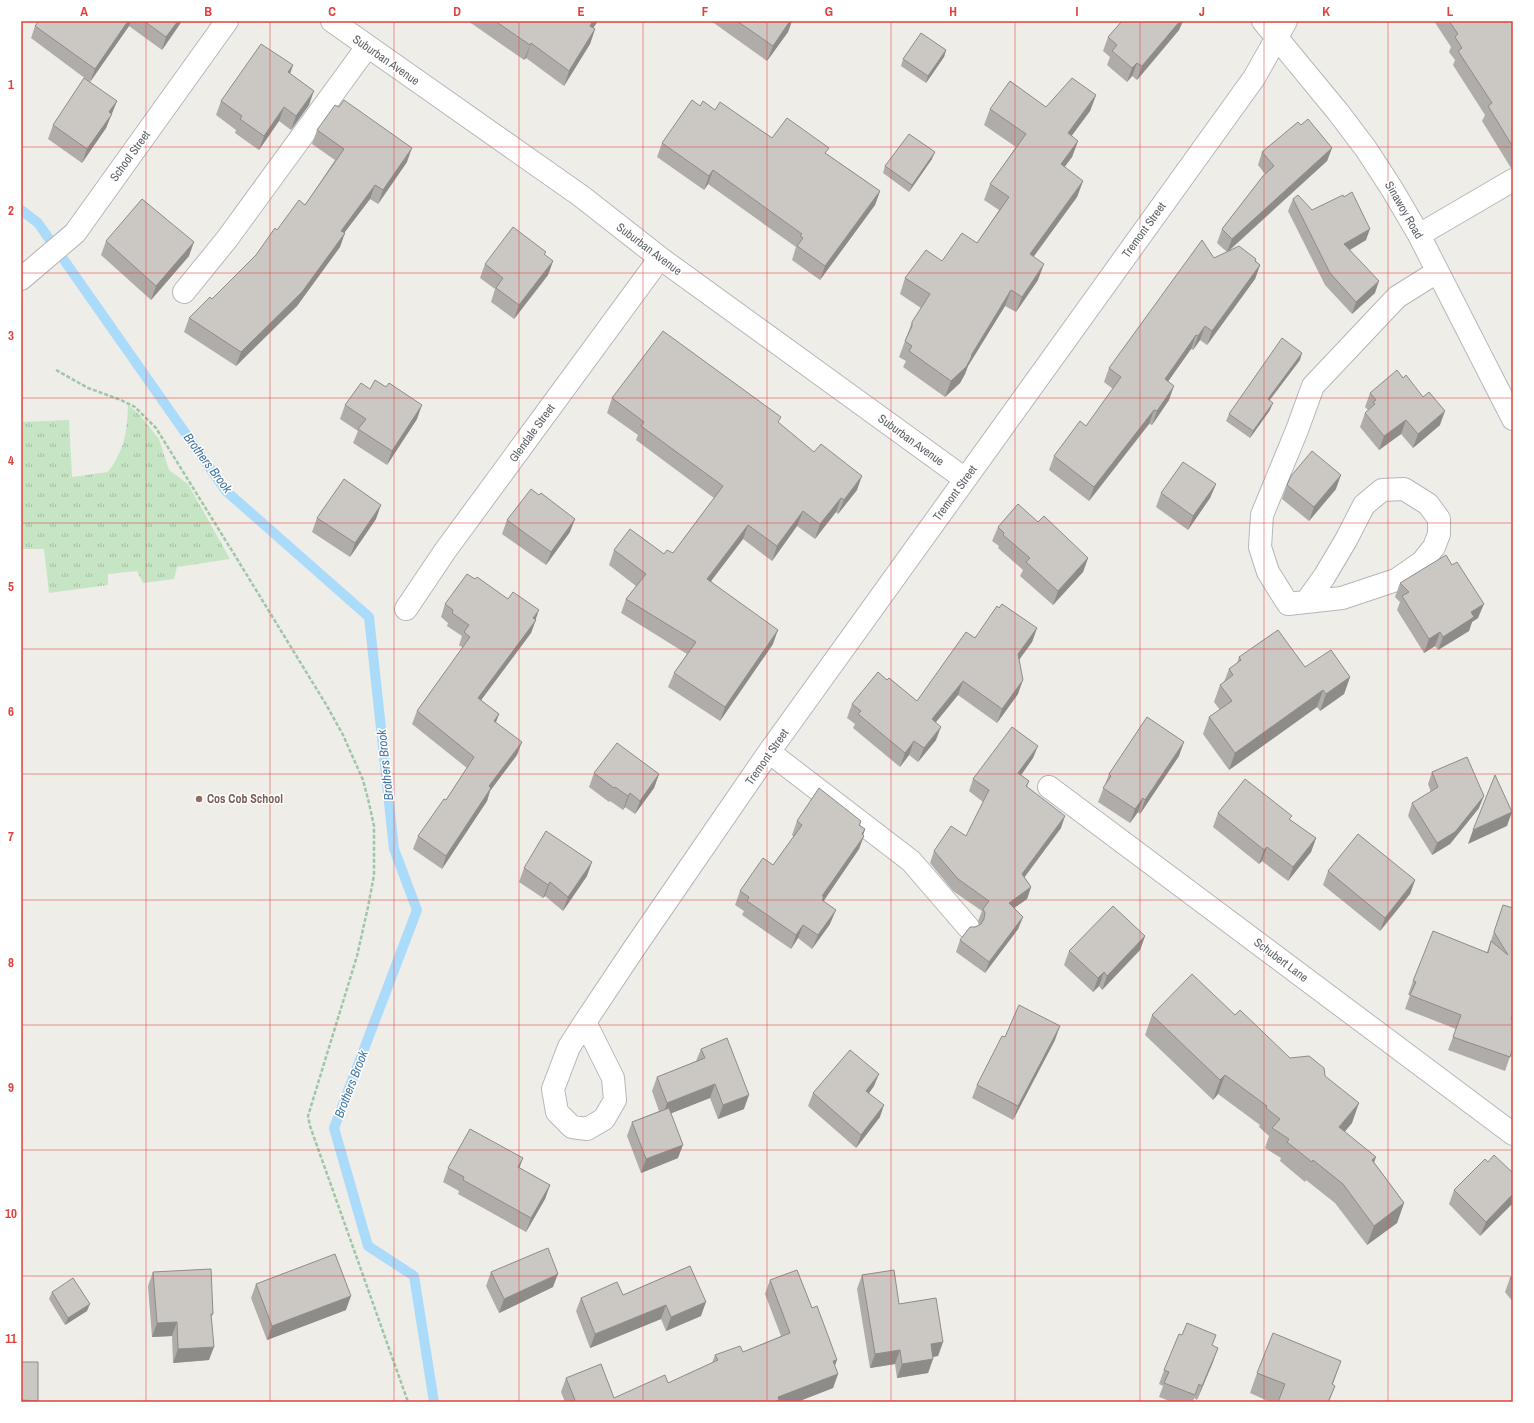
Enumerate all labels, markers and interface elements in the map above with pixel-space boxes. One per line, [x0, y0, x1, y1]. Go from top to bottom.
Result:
text: A [80, 3, 88, 20]
text: B [204, 3, 212, 20]
text: C [328, 3, 336, 20]
text: D [453, 3, 461, 20]
text: E [577, 3, 585, 20]
text: F [702, 3, 709, 20]
text: G [825, 3, 833, 20]
text: H [949, 3, 957, 20]
text: I [1076, 3, 1079, 20]
text: J [1199, 3, 1205, 20]
text: K [1322, 3, 1330, 20]
text: L [1447, 3, 1454, 20]
street label: Suburban Avenue [349, 31, 423, 89]
text: 1 [8, 76, 14, 93]
street label: School Street [106, 127, 154, 185]
street label: Sinawoy Road [1381, 178, 1427, 242]
street label: Tremont Street [1118, 199, 1170, 261]
text: 2 [8, 202, 14, 219]
street label: Suburban Avenue [613, 219, 685, 279]
text: 3 [8, 327, 14, 344]
street label: Glendale Street [505, 400, 559, 465]
street label: Suburban Avenue [875, 411, 947, 469]
water label: Brothers Brook [180, 429, 237, 497]
text: 4 [8, 452, 14, 469]
street label: Tremont Street [929, 462, 981, 524]
text: 5 [8, 578, 14, 595]
text: 6 [8, 703, 14, 720]
street label: Tremont Street [742, 725, 792, 788]
water label: Brothers Brook [373, 728, 397, 801]
place label: Cos Cob School [207, 791, 283, 807]
marker: Cos Cob School [194, 794, 204, 804]
text: 7 [8, 828, 14, 845]
street label: Schubert Lane [1251, 934, 1311, 986]
text: 8 [8, 954, 14, 971]
water label: Brothers Brook [330, 1047, 372, 1120]
text: 9 [8, 1079, 14, 1096]
text: 10 [5, 1205, 17, 1222]
text: 11 [5, 1330, 17, 1347]

